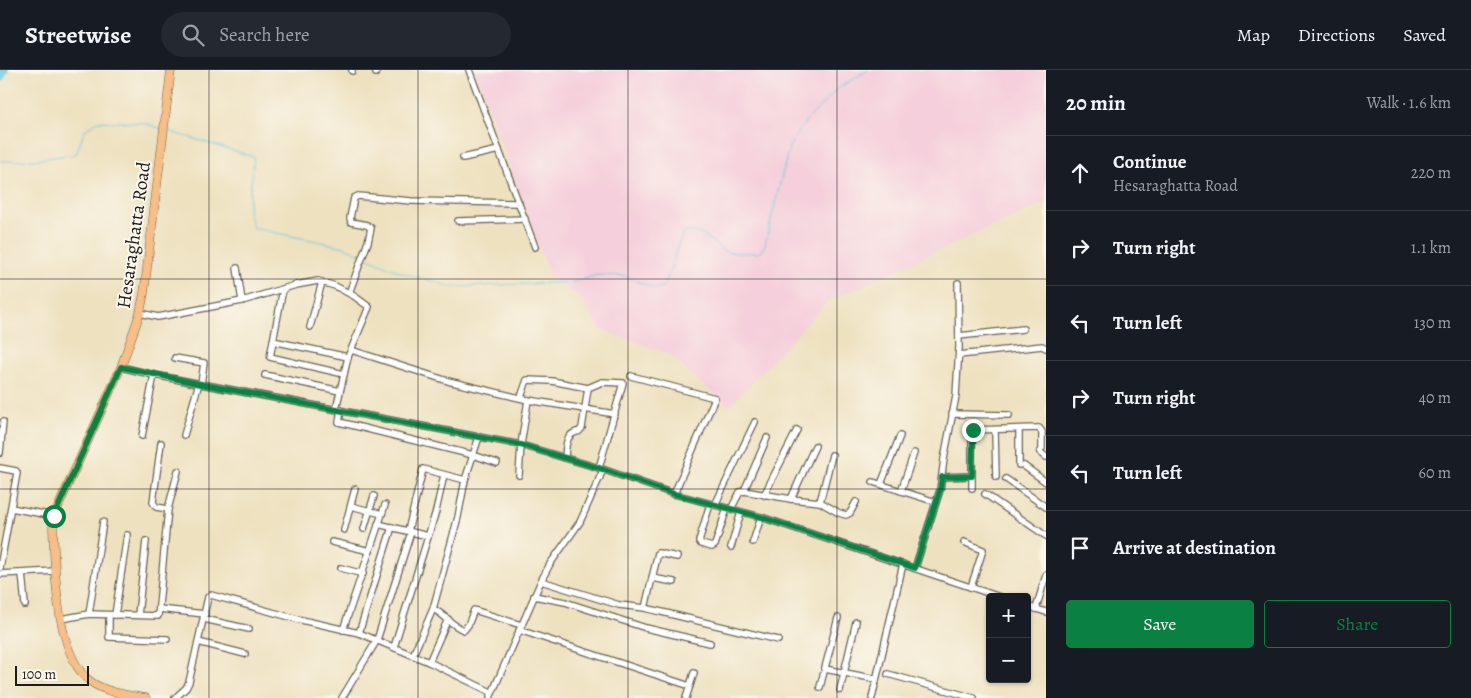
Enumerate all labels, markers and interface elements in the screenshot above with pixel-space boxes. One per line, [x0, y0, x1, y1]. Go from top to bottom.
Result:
search box [161, 12, 511, 57]
text: Streetwise [25, 19, 131, 51]
icon: search [179, 21, 207, 49]
text: Search here [219, 22, 310, 48]
text: Map [1237, 23, 1270, 47]
text: Directions [1298, 23, 1375, 47]
text: Saved [1403, 23, 1446, 47]
text: 20 min [1066, 89, 1126, 117]
text: Walk · 1.6 km [1366, 92, 1451, 114]
text: Continue [1113, 149, 1187, 175]
street label: Hesaraghatta Road [111, 159, 157, 310]
icon: ahead [1066, 159, 1094, 187]
text: 220 m [1411, 162, 1451, 184]
text: Hesaraghatta Road [1113, 175, 1238, 197]
icon: right [1066, 234, 1094, 262]
text: Turn right [1113, 235, 1195, 261]
text: 1.1 km [1411, 237, 1451, 259]
icon: left [1066, 309, 1094, 337]
text: Turn left [1113, 310, 1182, 336]
text: 130 m [1414, 312, 1451, 334]
icon: right [1066, 384, 1094, 412]
text: Turn right [1113, 385, 1195, 411]
text: 40 m [1419, 387, 1451, 409]
route end [962, 419, 985, 442]
icon: left [1066, 459, 1094, 487]
text: Turn left [1113, 460, 1182, 486]
text: 60 m [1419, 462, 1451, 484]
route start [43, 505, 66, 528]
icon: arrive [1066, 534, 1094, 562]
text: Arrive at destination [1113, 535, 1276, 561]
map controls [986, 593, 1031, 683]
button: + [986, 593, 1031, 638]
button: Save [1066, 600, 1254, 648]
button: Share [1264, 600, 1451, 648]
button: − [986, 638, 1031, 683]
scale bar [15, 663, 89, 686]
text: 100 m [22, 665, 56, 684]

